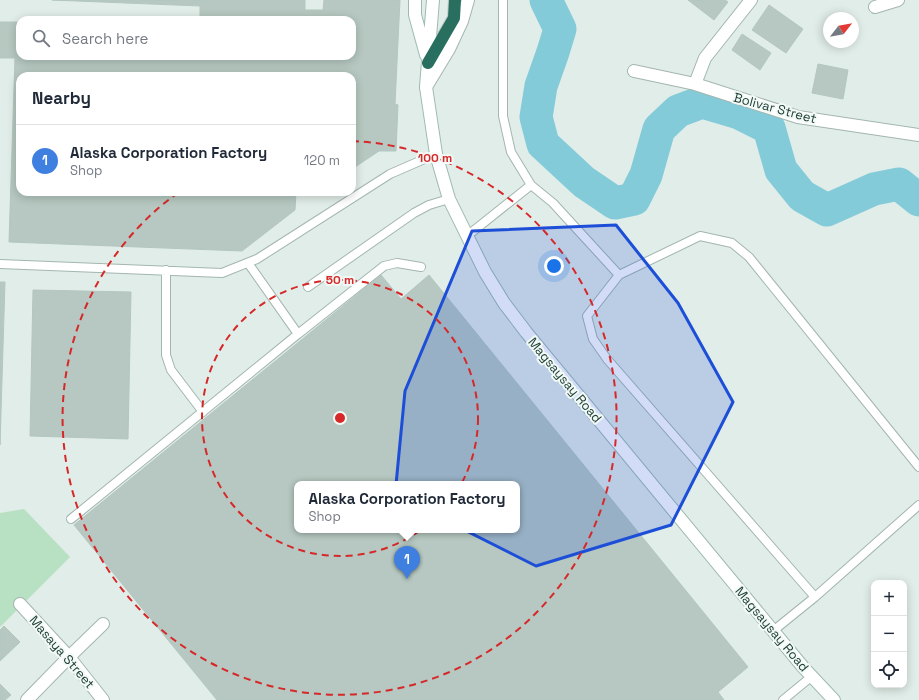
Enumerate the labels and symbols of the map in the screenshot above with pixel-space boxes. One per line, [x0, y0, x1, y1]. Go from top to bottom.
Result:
north arrow [823, 12, 859, 48]
street label: Bolivar Street [732, 89, 818, 127]
text: 100 m [418, 150, 452, 166]
your location [544, 256, 564, 276]
text: 50 m [326, 272, 354, 288]
street label: Magsaysay Road [524, 334, 606, 426]
centre of rings [333, 411, 347, 425]
pin: 1 [394, 546, 420, 579]
street label: Magsaysay Road [731, 583, 813, 675]
street label: Masaya Street [26, 612, 98, 692]

